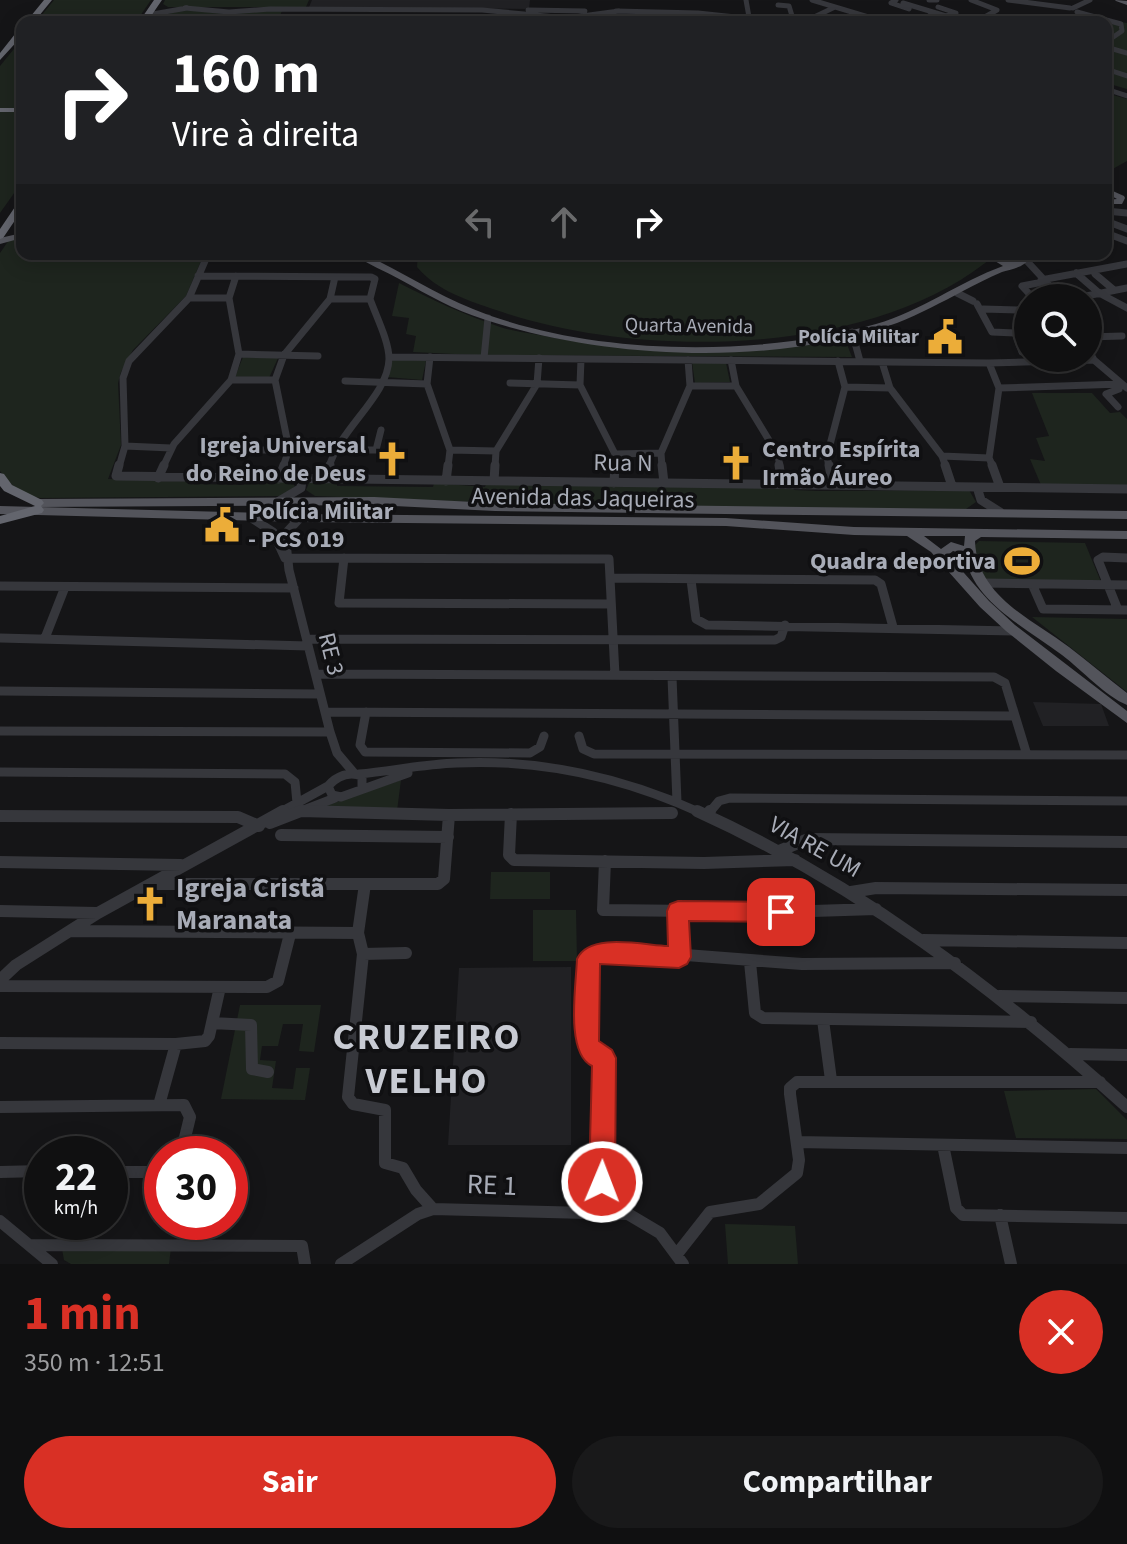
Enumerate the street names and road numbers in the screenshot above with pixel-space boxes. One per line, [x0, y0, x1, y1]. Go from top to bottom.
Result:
street label: Quarta Avenida [624, 311, 754, 341]
street label: Rua N [593, 445, 653, 481]
street label: Avenida das Jaqueiras [471, 479, 695, 517]
street label: RE 3 [309, 629, 353, 679]
street label: VIA RE UM [763, 807, 867, 887]
street label: RE 1 [466, 1164, 518, 1206]

